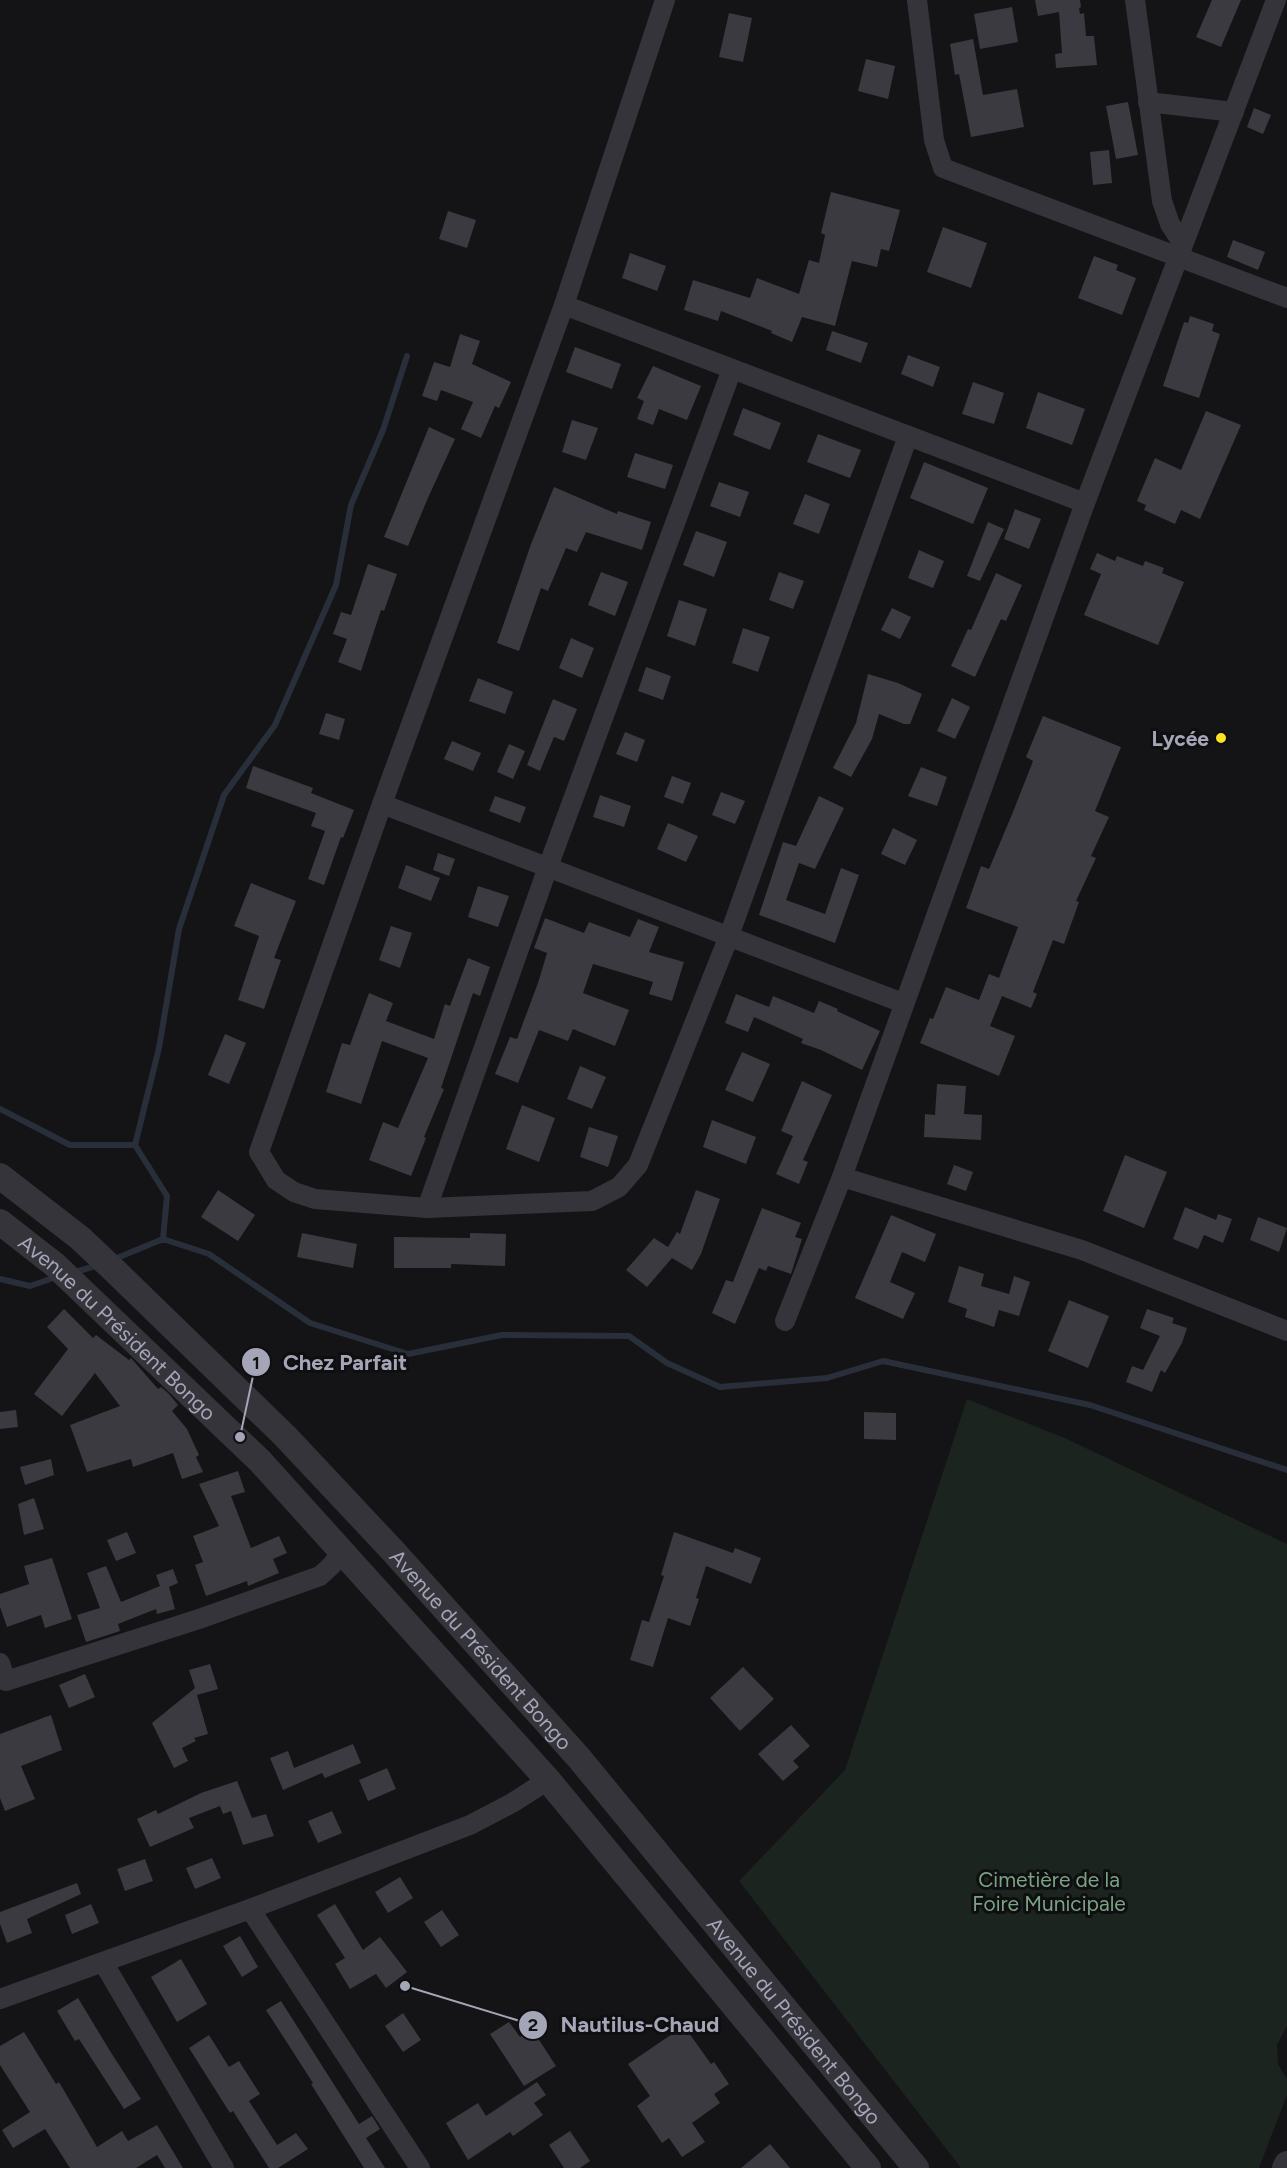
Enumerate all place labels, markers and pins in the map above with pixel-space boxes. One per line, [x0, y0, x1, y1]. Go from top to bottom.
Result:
place label: Lycée [1152, 726, 1209, 751]
marker: Lycée [1214, 731, 1228, 745]
callout: Chez Parfait [241, 1342, 419, 1382]
callout: Nautilus-Chaud [518, 2005, 731, 2045]

